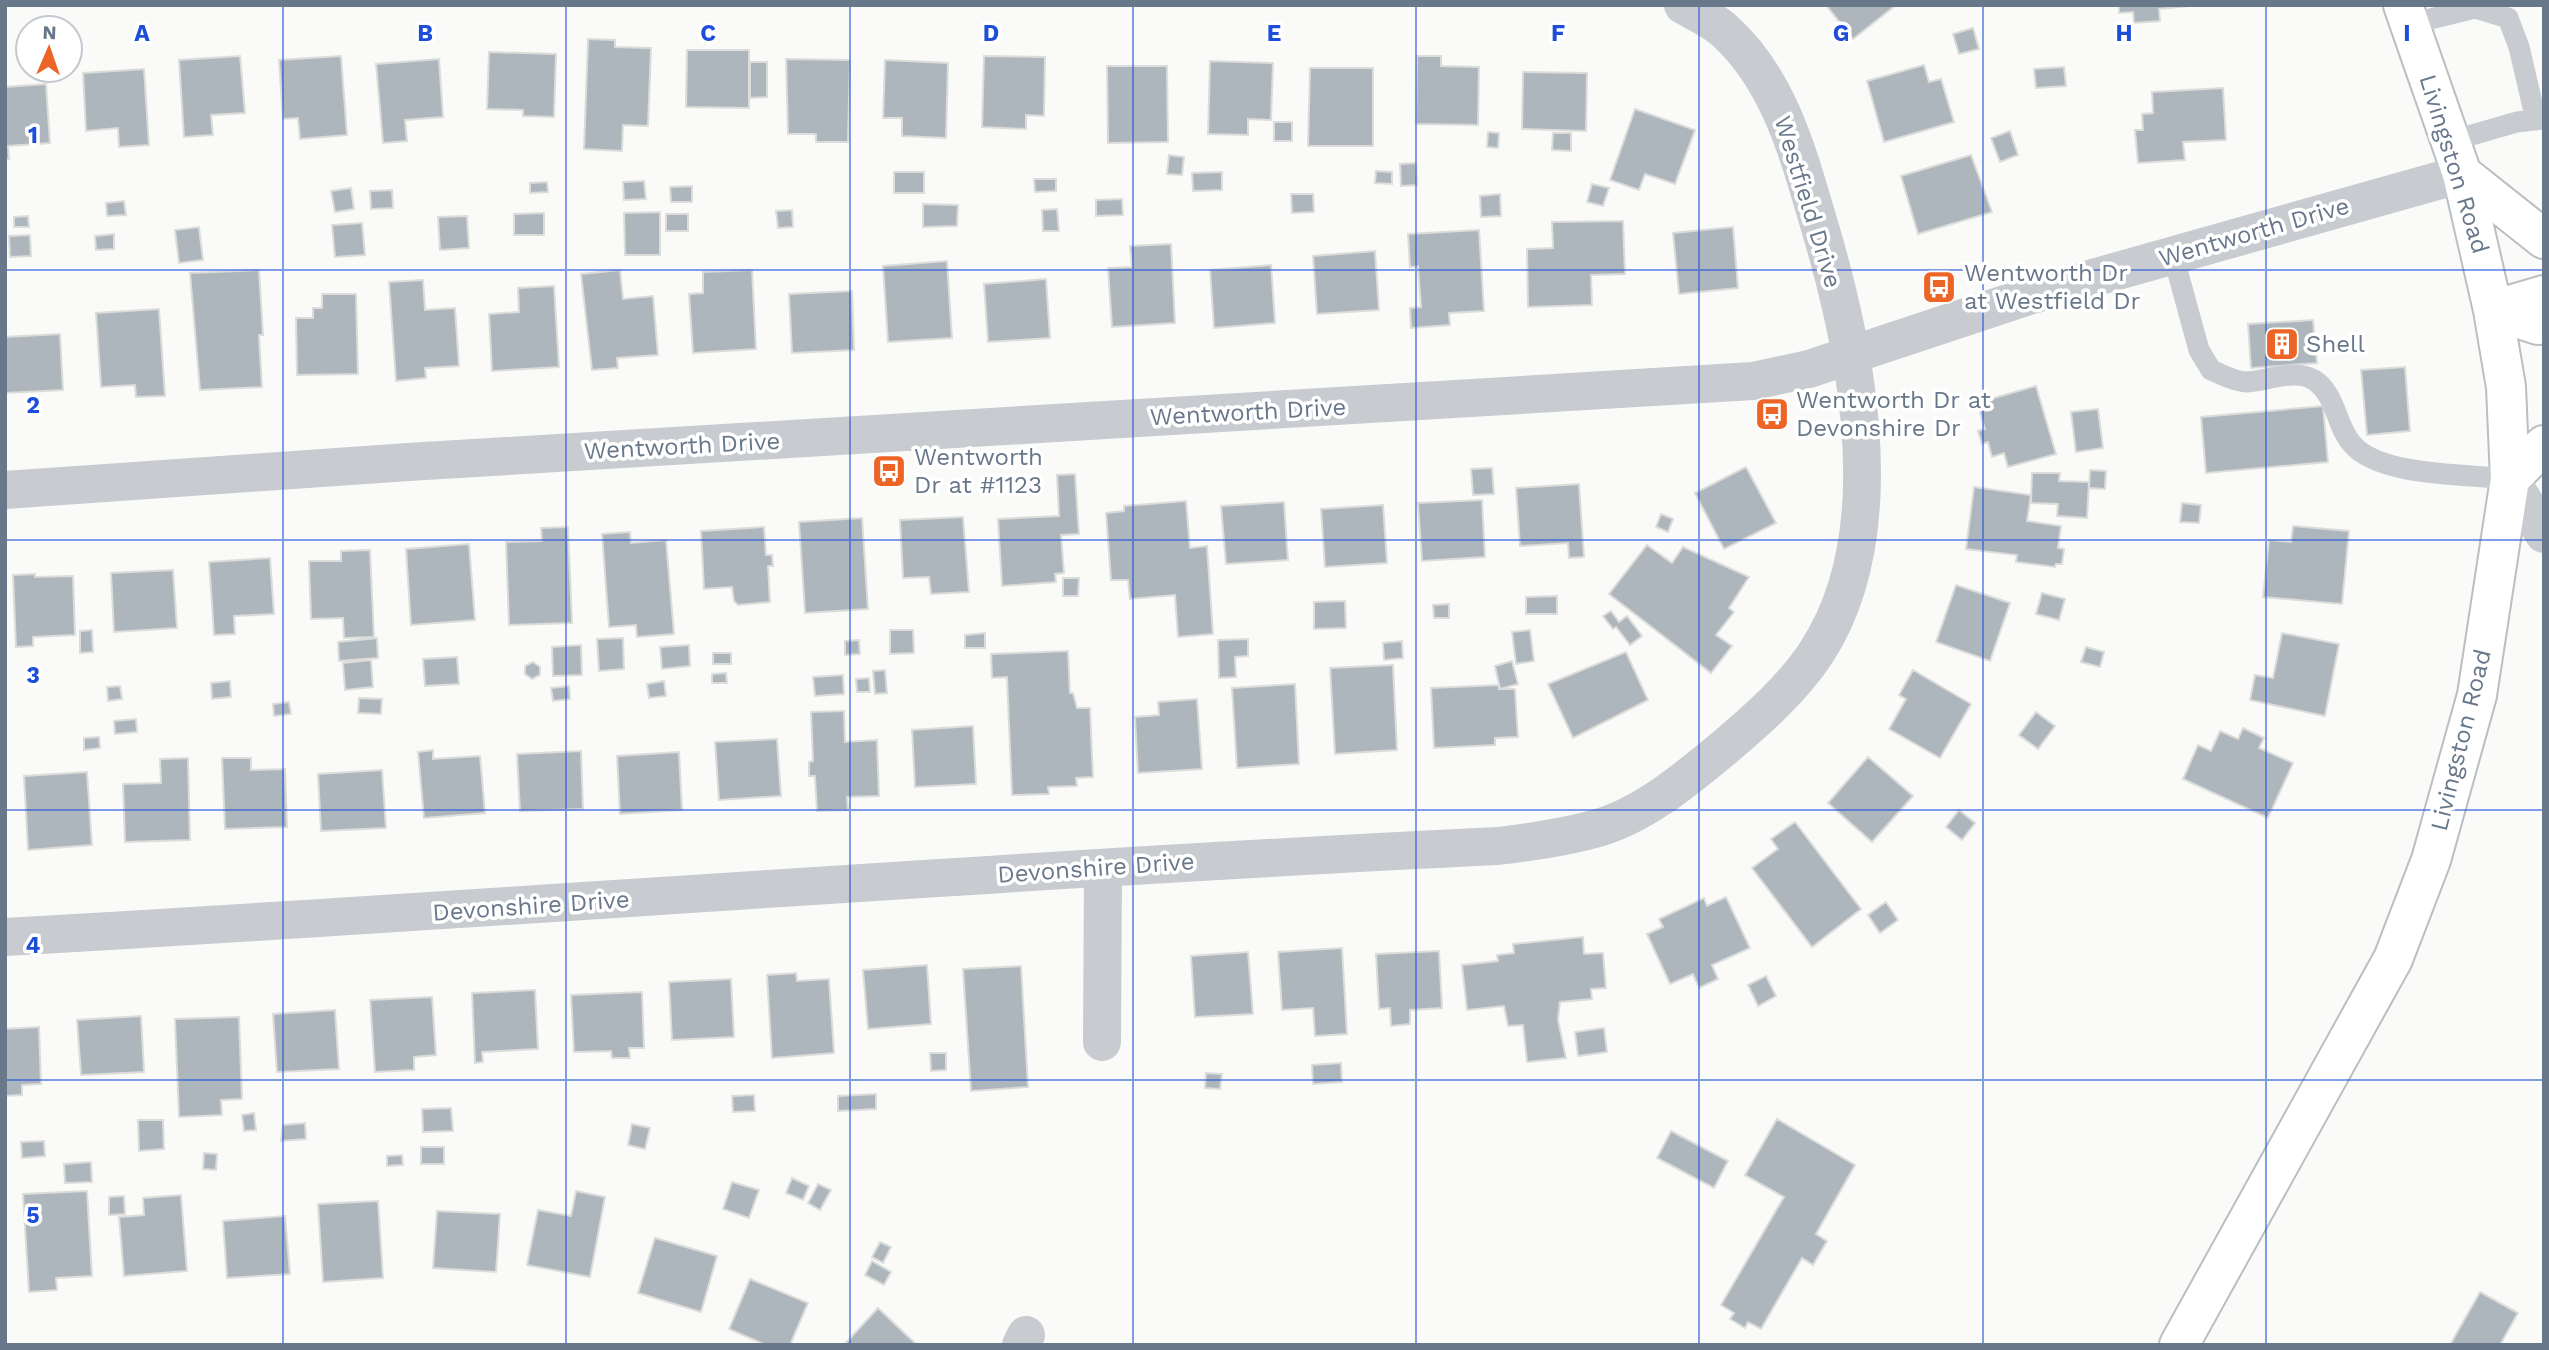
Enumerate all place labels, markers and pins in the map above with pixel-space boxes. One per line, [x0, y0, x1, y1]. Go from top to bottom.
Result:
place label: Wentworth Dr at Westfield Dr [1964, 259, 2141, 315]
bus stop icon: Wentworth Dr at Westfield Dr [1920, 268, 1958, 306]
building icon: Shell [2263, 325, 2301, 363]
place label: Shell [2306, 330, 2365, 358]
place label: Wentworth Dr at Devonshire Dr [1796, 386, 1991, 442]
bus stop icon: Wentworth Dr at Devonshire Dr [1753, 395, 1791, 433]
place label: Wentworth Dr at #1123 [914, 443, 1043, 499]
bus stop icon: Wentworth Dr at #1123 [870, 452, 908, 490]

